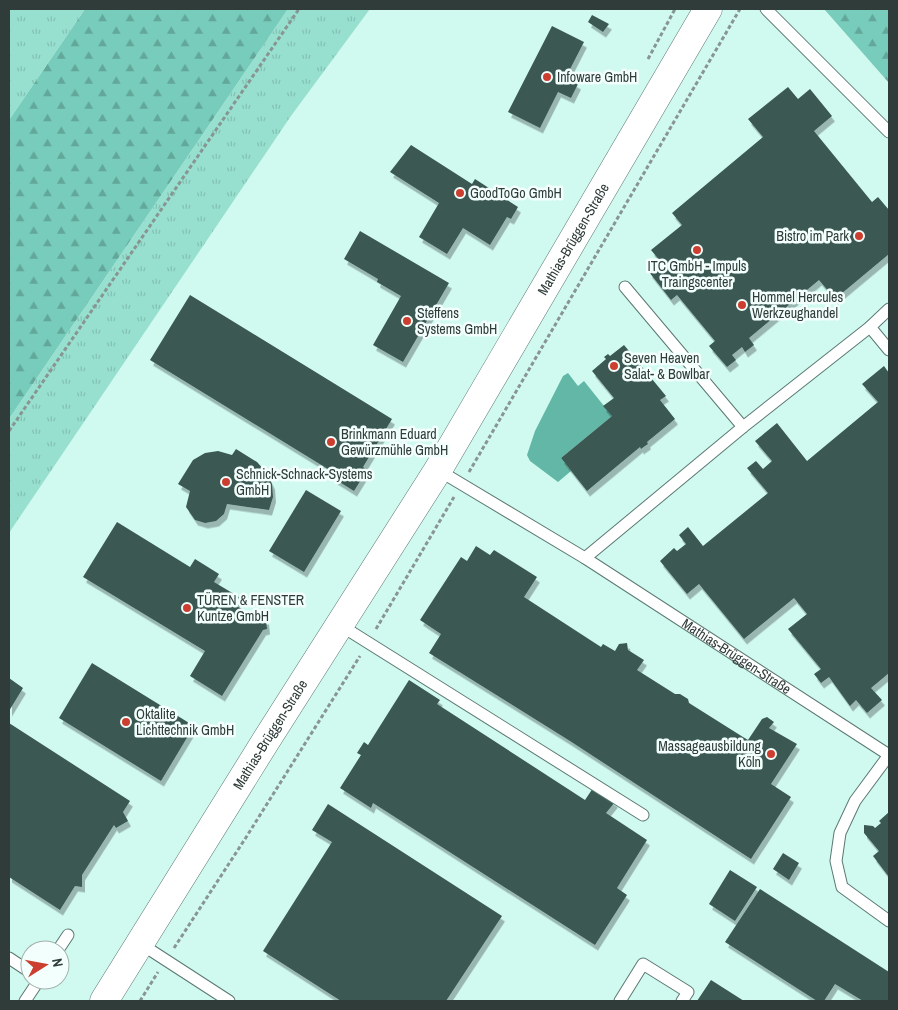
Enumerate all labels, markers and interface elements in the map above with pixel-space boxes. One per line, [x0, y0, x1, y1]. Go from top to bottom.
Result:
place label: Infoware GmbH [557, 68, 637, 86]
marker: Infoware GmbH [541, 71, 553, 83]
street label: Mathias-Brüggen-Straße [534, 180, 613, 298]
place label: GoodToGo GmbH [470, 184, 562, 202]
marker: GoodToGo GmbH [454, 187, 466, 199]
place label: Bistro im Park [776, 227, 849, 245]
marker: Bistro im Park [853, 230, 865, 242]
marker: ITC GmbH - Impuls Traingscenter [691, 244, 703, 256]
place label: ITC GmbH - Impuls Traingscenter [648, 257, 747, 291]
place label: Hommel Hercules Werkzeughandel [752, 288, 843, 322]
marker: Hommel Hercules Werkzeughandel [736, 299, 748, 311]
place label: Steffens Systems GmbH [417, 304, 497, 338]
marker: Steffens Systems GmbH [401, 315, 413, 327]
place label: Seven Heaven Salat- & Bowlbar [624, 349, 710, 383]
marker: Seven Heaven Salat- & Bowlbar [608, 360, 620, 372]
place label: Brinkmann Eduard Gewürzmühle GmbH [341, 425, 448, 459]
marker: Brinkmann Eduard Gewürzmühle GmbH [325, 436, 337, 448]
place label: Schnick-Schnack-Systems GmbH [236, 465, 373, 499]
marker: Schnick-Schnack-Systems GmbH [220, 476, 232, 488]
place label: TÜREN & FENSTER Kuntze GmbH [197, 591, 304, 625]
marker: TÜREN & FENSTER Kuntze GmbH [181, 602, 193, 614]
street label: Mathias-Brüggen-Straße [679, 614, 795, 698]
street label: Mathias-Brüggen-Straße [229, 676, 311, 793]
place label: Oktalite Lichttechnik GmbH [136, 705, 234, 739]
marker: Oktalite Lichttechnik GmbH [120, 716, 132, 728]
place label: Massageausbildung Köln [658, 737, 762, 771]
marker: Massageausbildung Köln [765, 748, 777, 760]
north arrow [20, 940, 70, 990]
text: N [48, 957, 67, 968]

